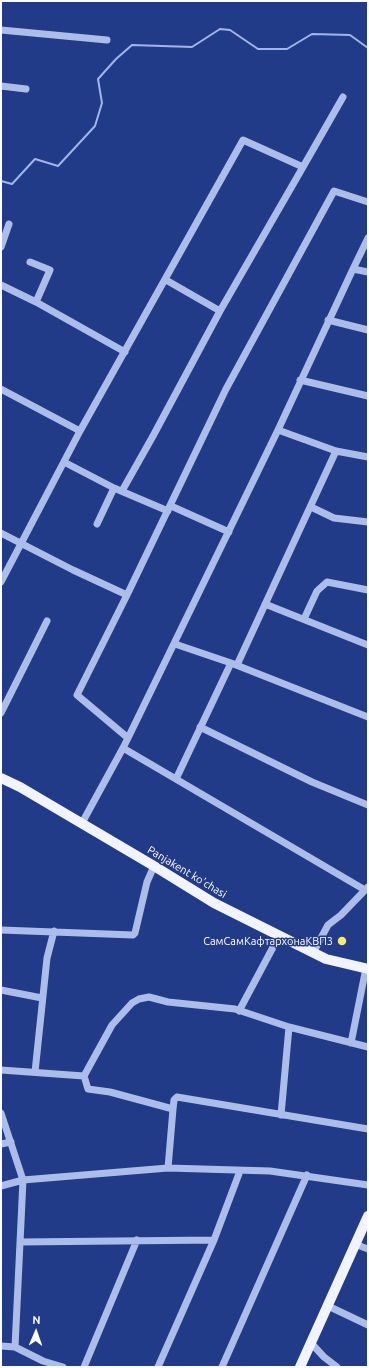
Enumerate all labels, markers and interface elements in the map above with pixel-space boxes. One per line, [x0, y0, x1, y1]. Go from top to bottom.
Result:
street label: Panjakent ko'chasi [145, 843, 229, 901]
place label: СамСамКафтархонаКВП3 [203, 934, 333, 948]
marker: СамСамКафтархонаКВП3 [336, 935, 348, 947]
north arrow [16, 1312, 56, 1352]
text: N [32, 1314, 41, 1326]

